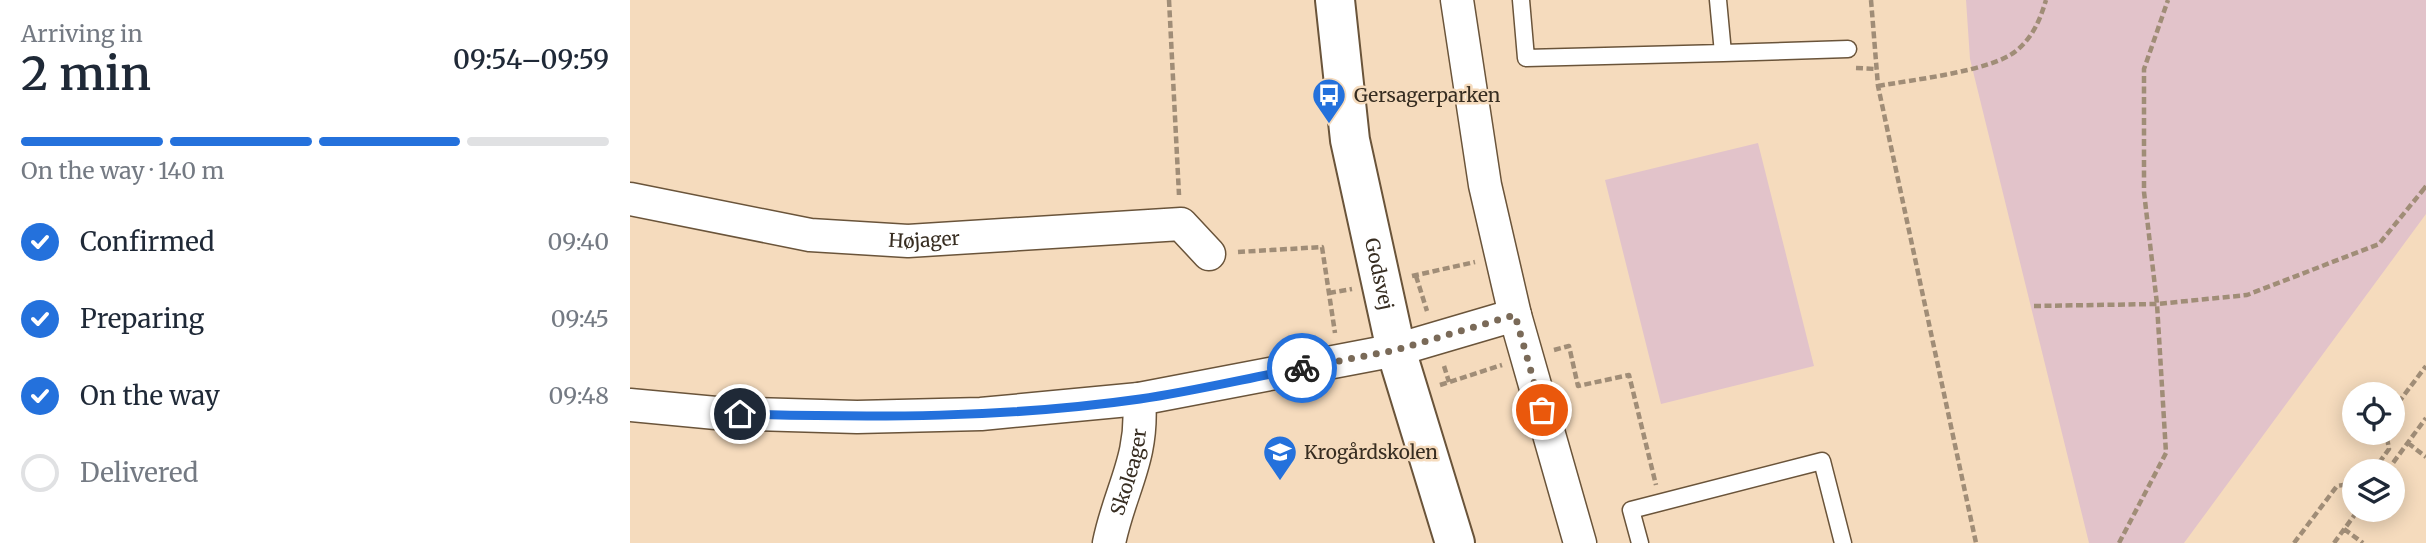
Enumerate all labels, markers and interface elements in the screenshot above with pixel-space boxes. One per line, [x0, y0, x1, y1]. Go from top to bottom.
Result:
text: Arriving in [21, 19, 143, 48]
text: 09:54–09:59 [453, 43, 609, 76]
text: 2 min [21, 45, 151, 103]
bus stop icon: Gersagerparken [1310, 76, 1348, 125]
place label: Gersagerparken [1354, 83, 1501, 107]
text: On the way · 140 m [21, 156, 224, 185]
icon: check [21, 223, 59, 261]
text: Confirmed [80, 225, 215, 258]
street label: Højager [888, 226, 961, 253]
text: 09:40 [548, 227, 609, 256]
street label: Godsvej [1360, 236, 1399, 312]
icon: check [21, 300, 59, 338]
text: Preparing [80, 302, 204, 335]
text: 09:45 [551, 304, 609, 333]
courier [1267, 333, 1337, 403]
icon: bike [1283, 349, 1321, 387]
icon: check [21, 377, 59, 415]
text: On the way [80, 379, 220, 412]
pin [1512, 380, 1572, 440]
text: 09:48 [548, 381, 609, 410]
map controls [2342, 382, 2405, 522]
button: locate [2342, 382, 2405, 445]
pin [710, 384, 770, 444]
icon: bag [1523, 391, 1561, 429]
icon: home [721, 395, 759, 433]
street label: Skoleager [1105, 427, 1151, 518]
school or university icon: Krogårdskolen [1261, 433, 1299, 482]
place label: Krogårdskolen [1304, 440, 1438, 464]
text: Delivered [80, 456, 199, 489]
button: layers [2342, 459, 2405, 522]

